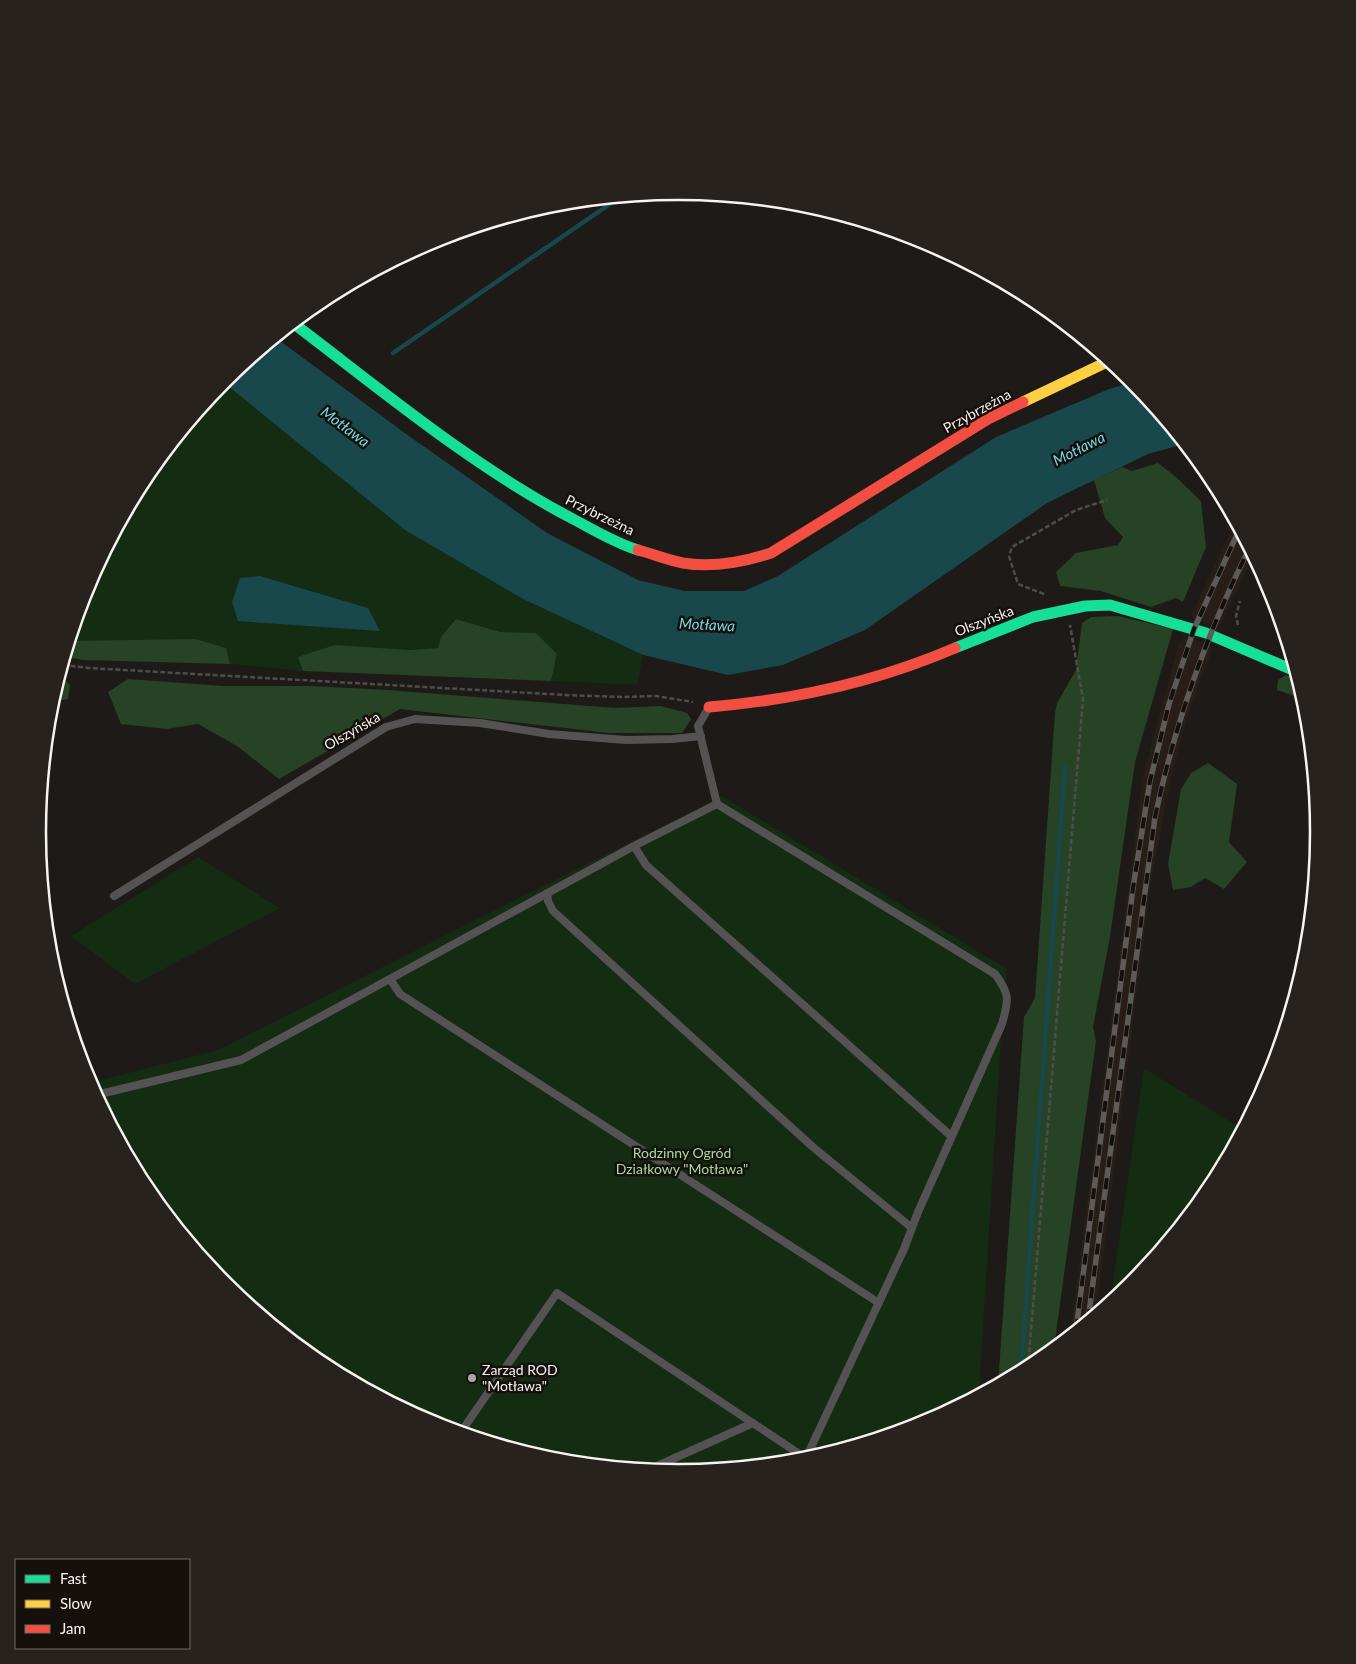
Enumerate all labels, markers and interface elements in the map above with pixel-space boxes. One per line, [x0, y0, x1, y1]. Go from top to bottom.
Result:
street label: Przybrzeżna [940, 385, 1014, 436]
water label: Motława [318, 402, 374, 450]
water label: Motława [1049, 427, 1108, 469]
street label: Przybrzeżna [563, 491, 637, 539]
street label: Olszyńska [952, 601, 1016, 640]
water label: Motława [679, 614, 736, 634]
street label: Olszyńska [321, 708, 383, 753]
park label: Rodzinny Ogród Działkowy "Motława" [616, 1144, 748, 1177]
place label: Zarząd ROD "Motława" [482, 1361, 558, 1394]
marker: Zarząd ROD "Motława" [466, 1372, 478, 1384]
legend [15, 1559, 190, 1649]
text: Fast [60, 1569, 87, 1587]
text: Slow [60, 1594, 92, 1612]
text: Jam [60, 1619, 86, 1637]

